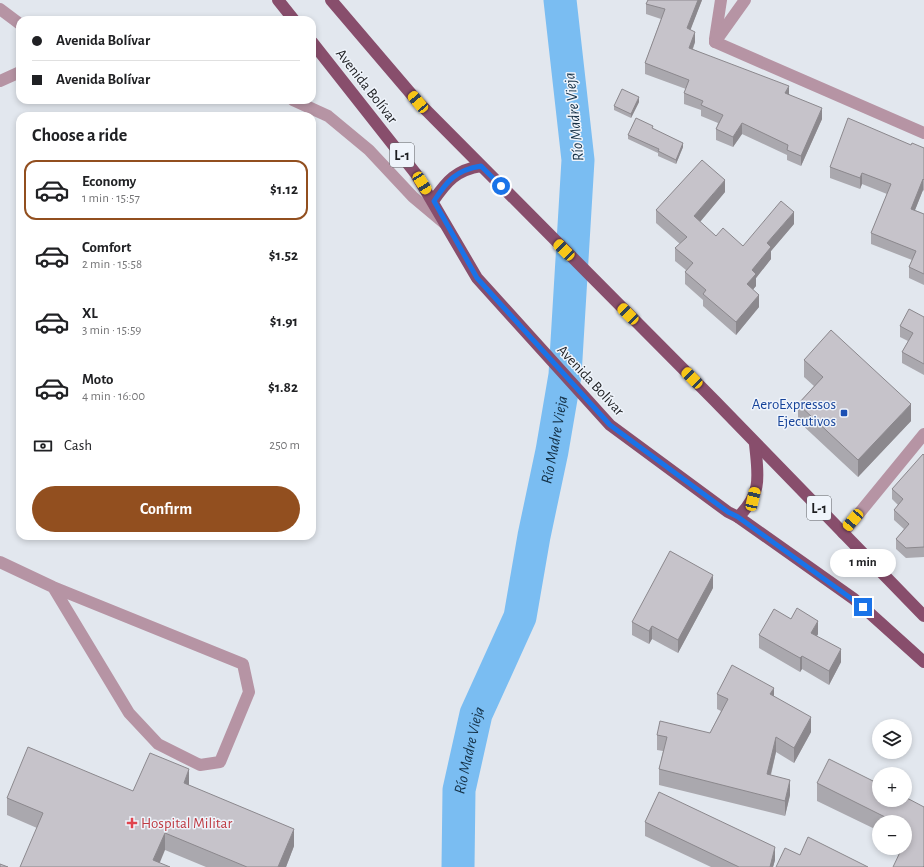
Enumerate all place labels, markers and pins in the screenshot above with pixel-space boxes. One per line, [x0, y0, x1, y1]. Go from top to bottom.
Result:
place label: AeroExpressos Ejecutivos [752, 397, 836, 429]
marker: AeroExpressos Ejecutivos [839, 408, 849, 418]
place label: Hospital Militar [141, 816, 232, 831]
marker: Hospital Militar [126, 817, 138, 829]

